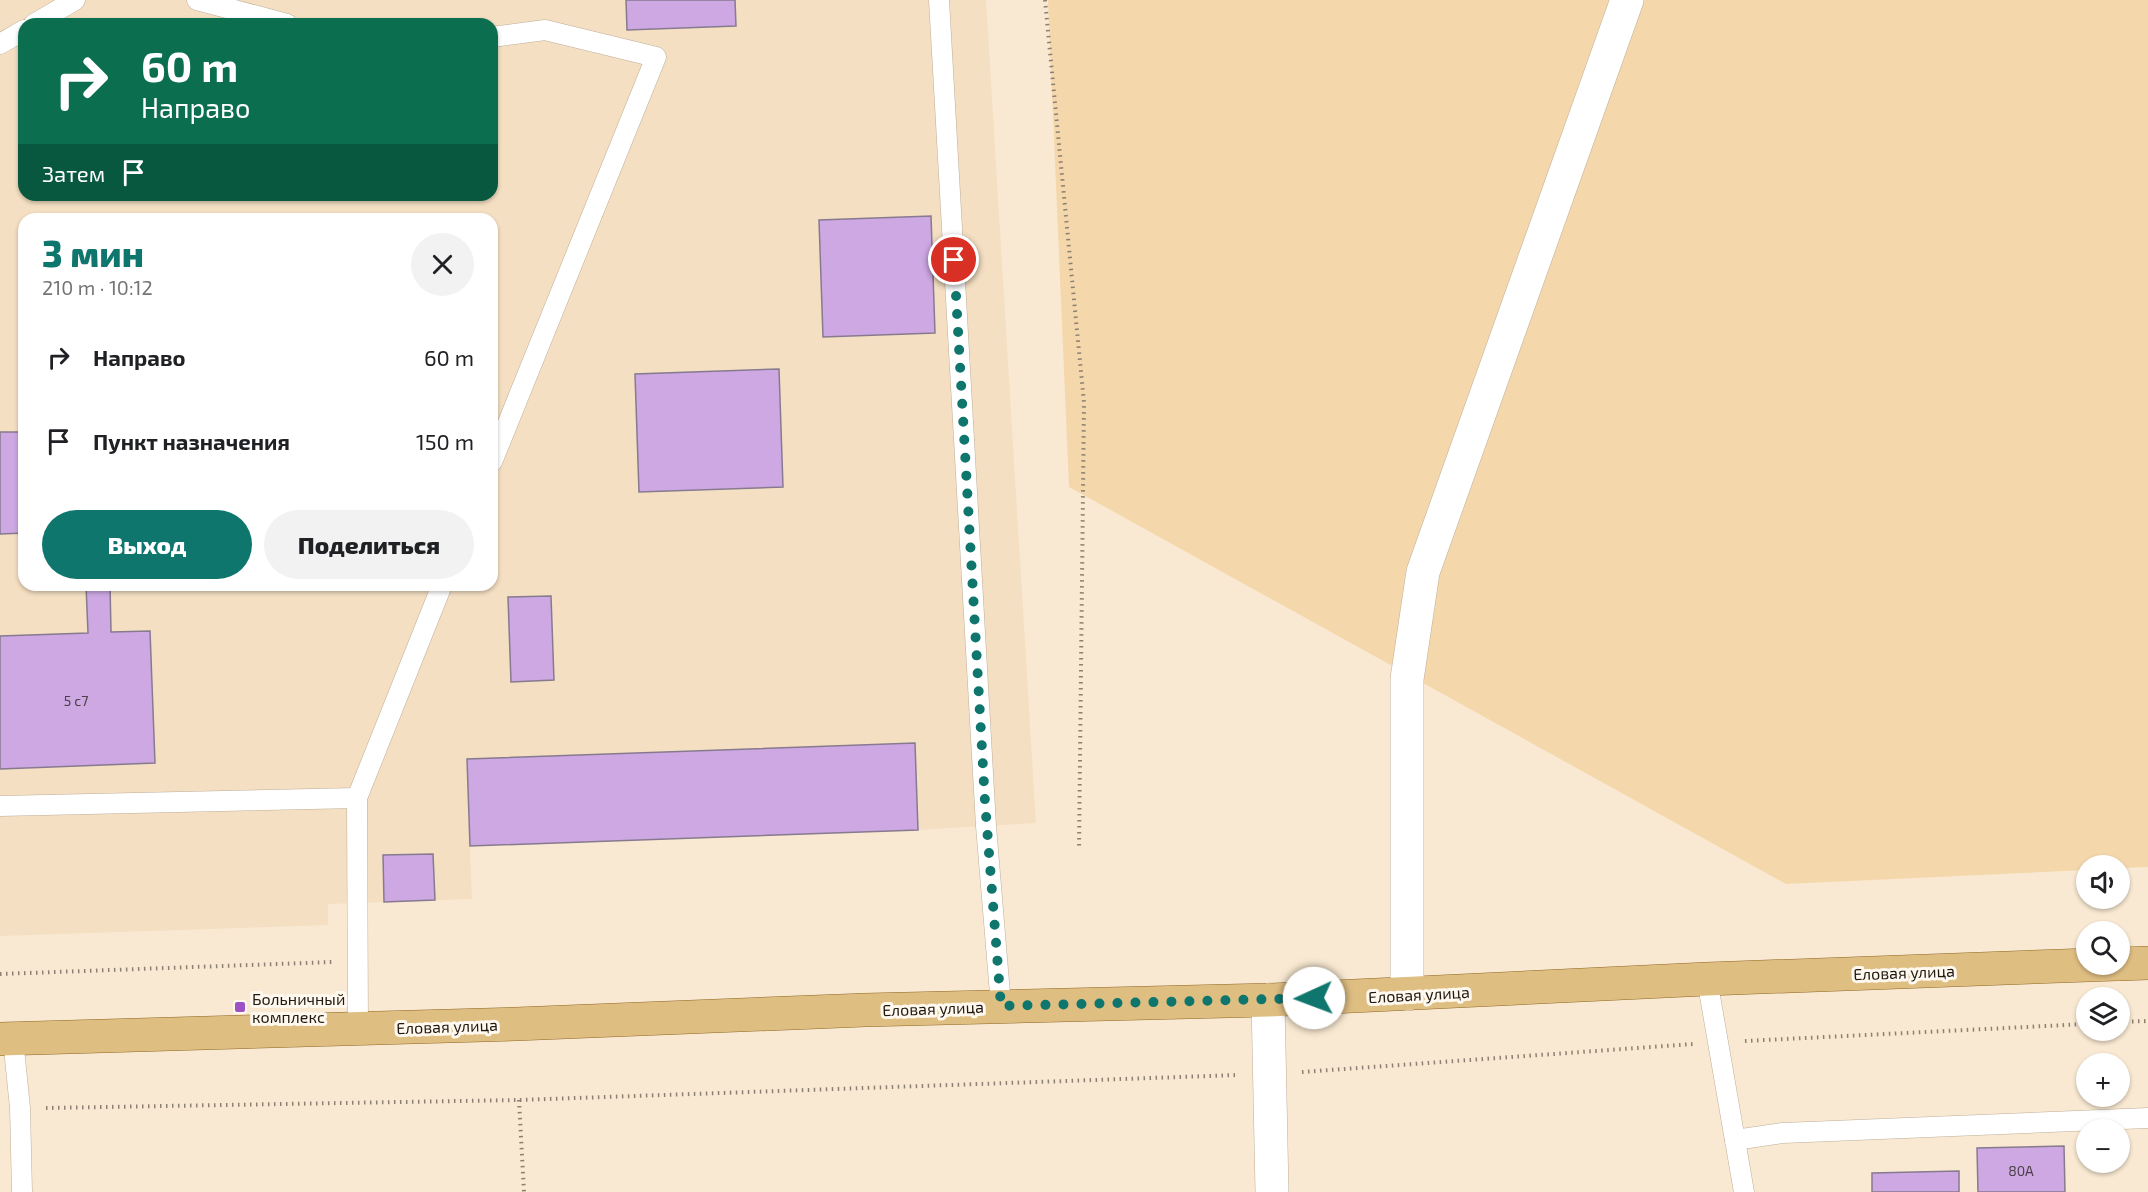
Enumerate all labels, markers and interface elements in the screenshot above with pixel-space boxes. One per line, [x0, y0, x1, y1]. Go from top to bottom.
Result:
text: 60 m [141, 40, 238, 90]
icon: right [42, 42, 120, 120]
text: Направо [141, 91, 250, 123]
icon: arrive [117, 156, 150, 189]
text: Затем [42, 160, 105, 186]
text: 3 мин [42, 231, 144, 274]
button: close [411, 233, 474, 296]
pin [928, 234, 979, 285]
icon: arrive [937, 243, 970, 276]
text: 210 m · 10:12 [42, 275, 153, 299]
icon: right [42, 341, 75, 374]
text: Направо [93, 344, 186, 370]
text: 60 m [424, 344, 474, 370]
icon: arrive [42, 425, 75, 458]
text: Пункт назначения [93, 428, 290, 454]
text: 150 m [416, 428, 474, 454]
button: Выход [42, 510, 252, 579]
button: Поделиться [264, 510, 474, 579]
house number: 5 с7 [64, 692, 88, 709]
map controls [2076, 855, 2130, 1173]
button: sound [2076, 855, 2130, 909]
button: search [2076, 921, 2130, 975]
street label: Еловая улица [1853, 961, 1955, 984]
position arrow [1282, 966, 1346, 1030]
street label: Еловая улица [1368, 982, 1470, 1007]
button: layers [2076, 987, 2130, 1041]
place label: Больничный комплекс [252, 989, 345, 1026]
street label: Еловая улица [882, 997, 984, 1020]
marker: Больничный комплекс [233, 1000, 247, 1014]
street label: Еловая улица [396, 1015, 498, 1038]
button: + [2076, 1053, 2130, 1107]
button: − [2076, 1119, 2130, 1173]
house number: 80А [2008, 1162, 2034, 1179]

